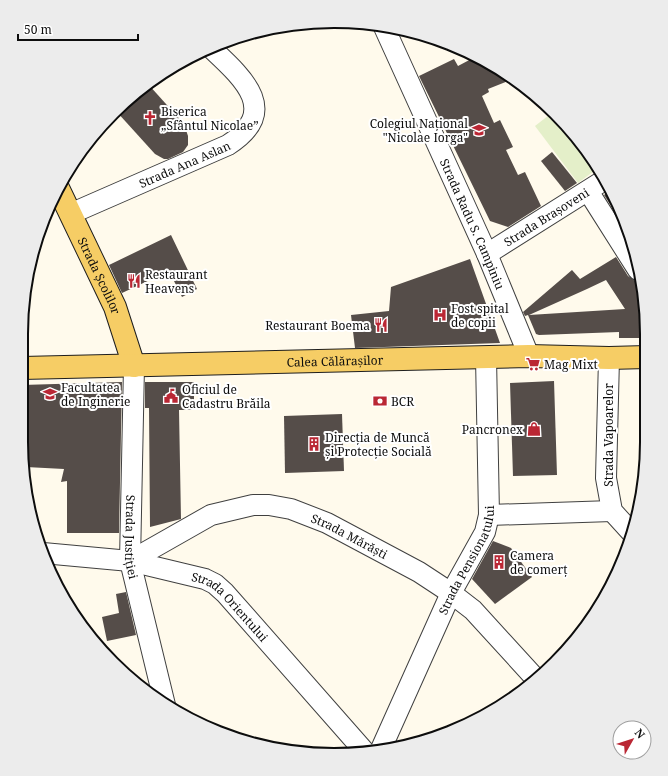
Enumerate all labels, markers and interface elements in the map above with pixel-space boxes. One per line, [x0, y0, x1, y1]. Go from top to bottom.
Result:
scale bar [18, 16, 138, 42]
text: 50 m [24, 21, 52, 38]
place label: Biserica „Sfântul Nicolae” [161, 103, 259, 134]
church icon: Biserica „Sfântul Nicolae” [142, 110, 158, 126]
place label: Colegiul Național "Nicolae Iorga" [370, 115, 468, 146]
school or university icon: Colegiul Național "Nicolae Iorga" [471, 122, 487, 138]
street label: Strada Ana Aslan [136, 136, 233, 191]
street label: Strada Radu S. Campiniu [436, 156, 509, 292]
street label: Strada Brașoveni [500, 183, 592, 250]
street label: Strada Școlilor [74, 234, 125, 316]
place label: Restaurant Heavens [145, 266, 207, 297]
restaurant icon: Restaurant Heavens [126, 273, 142, 289]
place label: Fost spital de copii [451, 300, 509, 331]
hospital icon: Fost spital de copii [432, 307, 448, 323]
place label: Restaurant Boema [265, 317, 370, 334]
restaurant icon: Restaurant Boema [373, 317, 389, 333]
street label: Calea Călărașilor [286, 351, 384, 370]
supermarket icon: Mag Mixt [525, 356, 541, 372]
place label: Mag Mixt [544, 356, 598, 373]
place label: Facultatea de Inginerie [61, 379, 130, 410]
place label: Oficiul de Cadastru Brăila [182, 381, 271, 412]
street label: Strada Vapoarelor [600, 383, 617, 487]
school or university icon: Facultatea de Inginerie [42, 386, 58, 402]
public building icon: Oficiul de Cadastru Brăila [163, 388, 179, 404]
bank icon: BCR [372, 393, 388, 409]
place label: BCR [391, 393, 414, 410]
place label: Pancronex [462, 421, 523, 438]
shop icon: Pancronex [526, 421, 542, 437]
place label: Direcția de Muncă și Protecție Socială [325, 429, 432, 460]
building icon: Direcția de Muncă și Protecție Socială [306, 436, 322, 452]
street label: Strada Justiției [122, 495, 143, 581]
street label: Strada Pensionatului [434, 505, 498, 617]
street label: Strada Mărăști [309, 509, 391, 562]
place label: Camera de comerț [510, 547, 567, 578]
building icon: Camera de comerț [491, 554, 507, 570]
street label: Strada Orientului [190, 568, 272, 645]
north arrow [612, 720, 652, 760]
text: N [632, 725, 649, 742]

